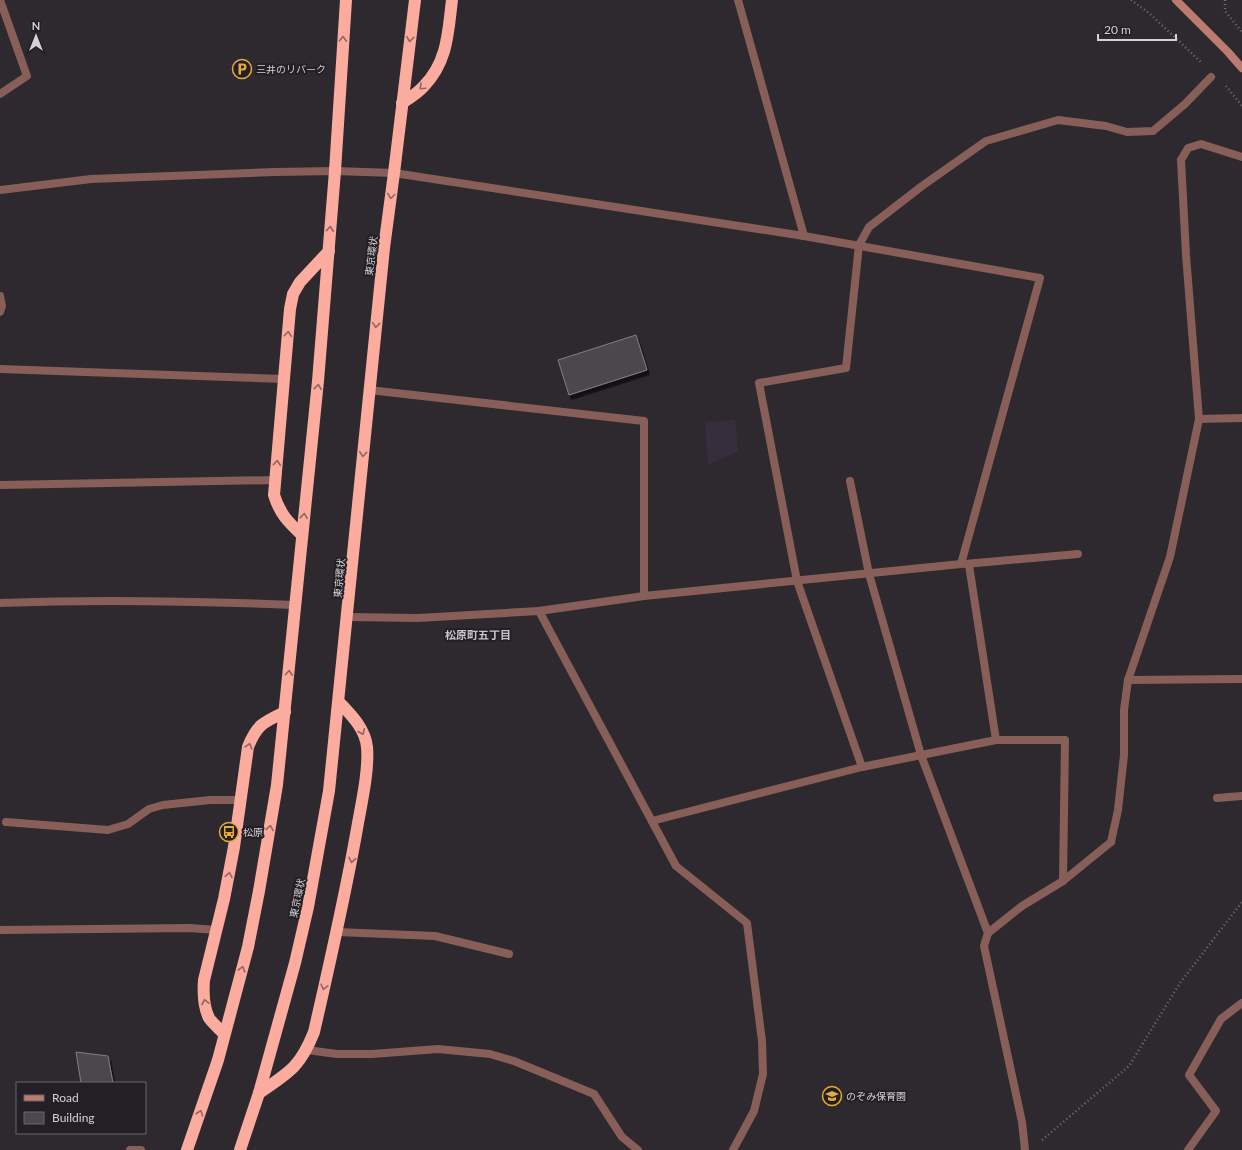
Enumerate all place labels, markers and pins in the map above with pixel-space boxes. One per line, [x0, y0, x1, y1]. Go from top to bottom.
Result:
parking icon: 三井のリパーク [231, 58, 253, 80]
place label: 三井のリパーク [256, 63, 326, 75]
bus stop icon: 松原 [218, 821, 240, 843]
place label: 松原 [243, 826, 263, 838]
school or university icon: のぞみ保育園 [821, 1085, 843, 1107]
place label: のぞみ保育園 [846, 1090, 906, 1102]

